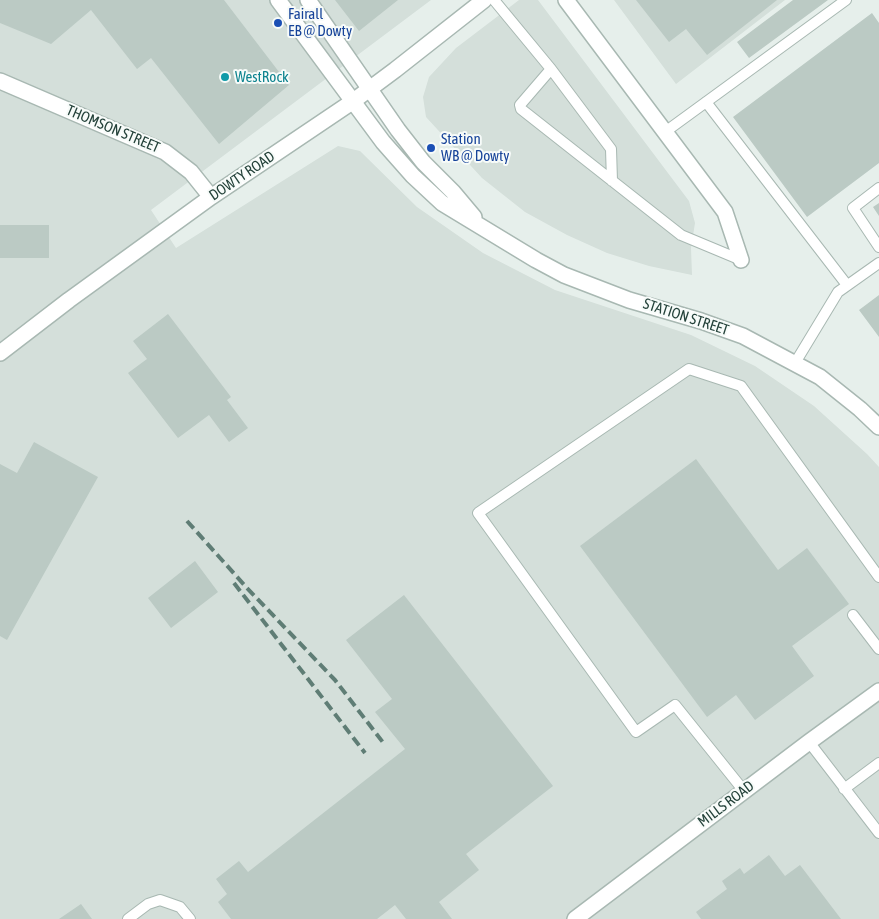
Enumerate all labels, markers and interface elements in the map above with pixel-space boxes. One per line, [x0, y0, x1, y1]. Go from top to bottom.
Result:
place label: Fairall EB @ Dowty [288, 5, 352, 40]
marker: Fairall EB @ Dowty [272, 17, 284, 29]
place label: WestRock [235, 68, 289, 86]
marker: WestRock [219, 71, 231, 83]
street label: THOMSON STREET [64, 101, 162, 157]
place label: Station WB @ Dowty [441, 130, 510, 165]
marker: Station WB @ Dowty [425, 142, 437, 154]
street label: DOWTY ROAD [206, 148, 278, 204]
street label: STATION STREET [641, 295, 731, 339]
street label: MILLS ROAD [694, 777, 758, 831]

